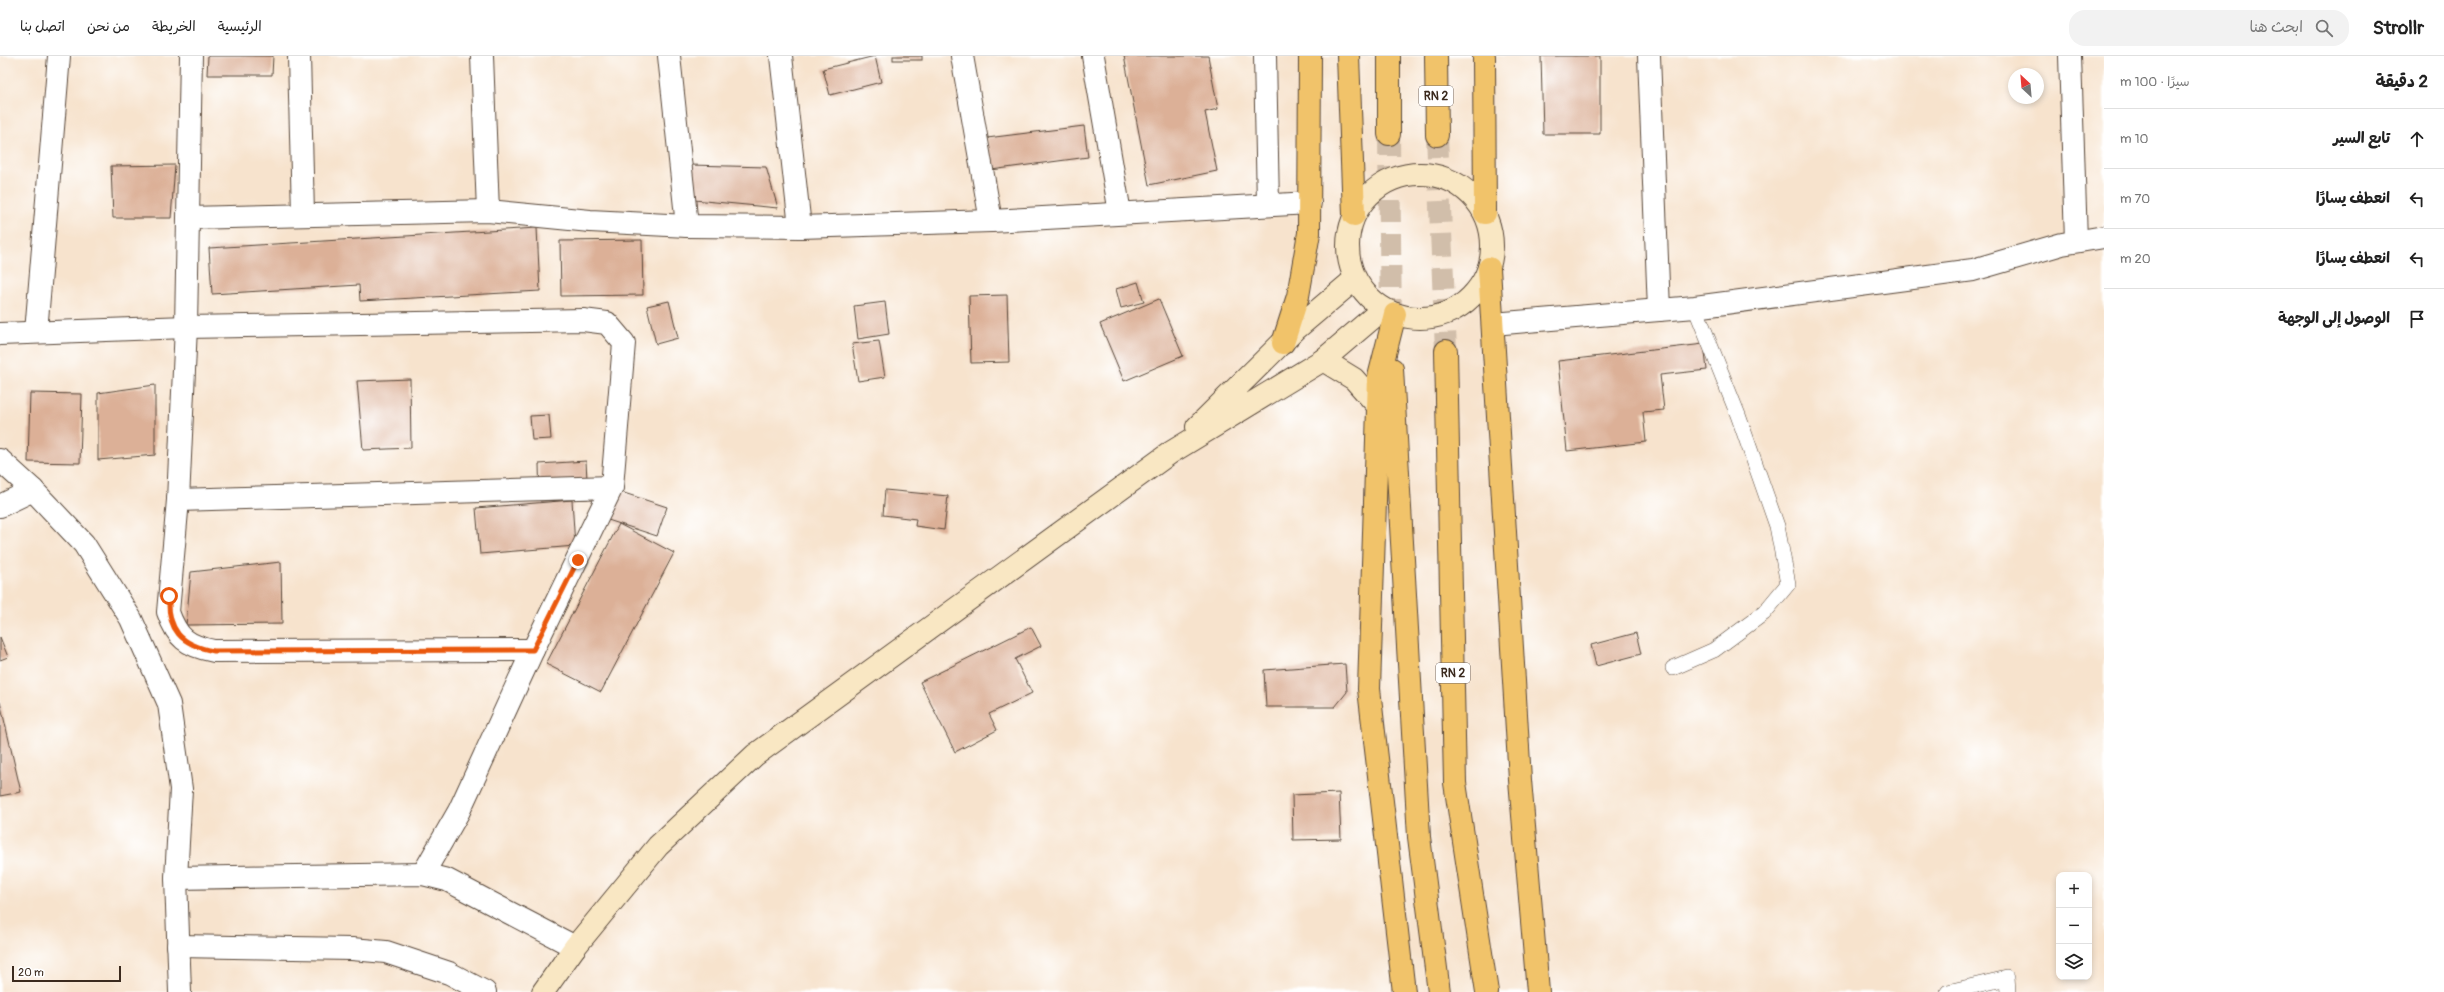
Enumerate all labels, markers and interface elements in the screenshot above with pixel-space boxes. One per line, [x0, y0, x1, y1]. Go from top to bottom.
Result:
search box [2069, 10, 2349, 46]
text: Strollr [2373, 16, 2424, 40]
icon: search [2313, 17, 2335, 39]
text: اتصل بنا [20, 18, 65, 35]
text: من نحن [87, 18, 130, 35]
text: الخريطة [152, 18, 196, 35]
text: الرئيسية [218, 18, 262, 35]
text: ابحث هنا [2249, 18, 2303, 37]
north arrow [2008, 68, 2044, 104]
text: 2 دقيقة [2376, 71, 2428, 92]
text: سيرًا · 100 m [2120, 74, 2190, 90]
road number: RN 2 [1419, 86, 1453, 106]
icon: ahead [2406, 128, 2428, 150]
text: تابع السير [2333, 129, 2390, 148]
text: 10 m [2120, 131, 2148, 147]
icon: left [2406, 188, 2428, 210]
text: انعطف يسارًا [2316, 189, 2390, 208]
text: 70 m [2120, 191, 2150, 207]
icon: left [2406, 248, 2428, 270]
text: انعطف يسارًا [2316, 249, 2390, 268]
text: 20 m [2120, 251, 2151, 267]
icon: arrive [2406, 308, 2428, 330]
text: الوصول إلى الوجهة [2278, 309, 2390, 328]
route end [569, 551, 587, 569]
route start [160, 587, 178, 605]
road number: RN 2 [1436, 663, 1470, 683]
map controls [2056, 872, 2092, 980]
button: + [2056, 872, 2092, 908]
button: − [2056, 908, 2092, 944]
button: layers [2056, 944, 2092, 980]
scale bar [12, 964, 121, 983]
text: 20 m [18, 966, 44, 979]

